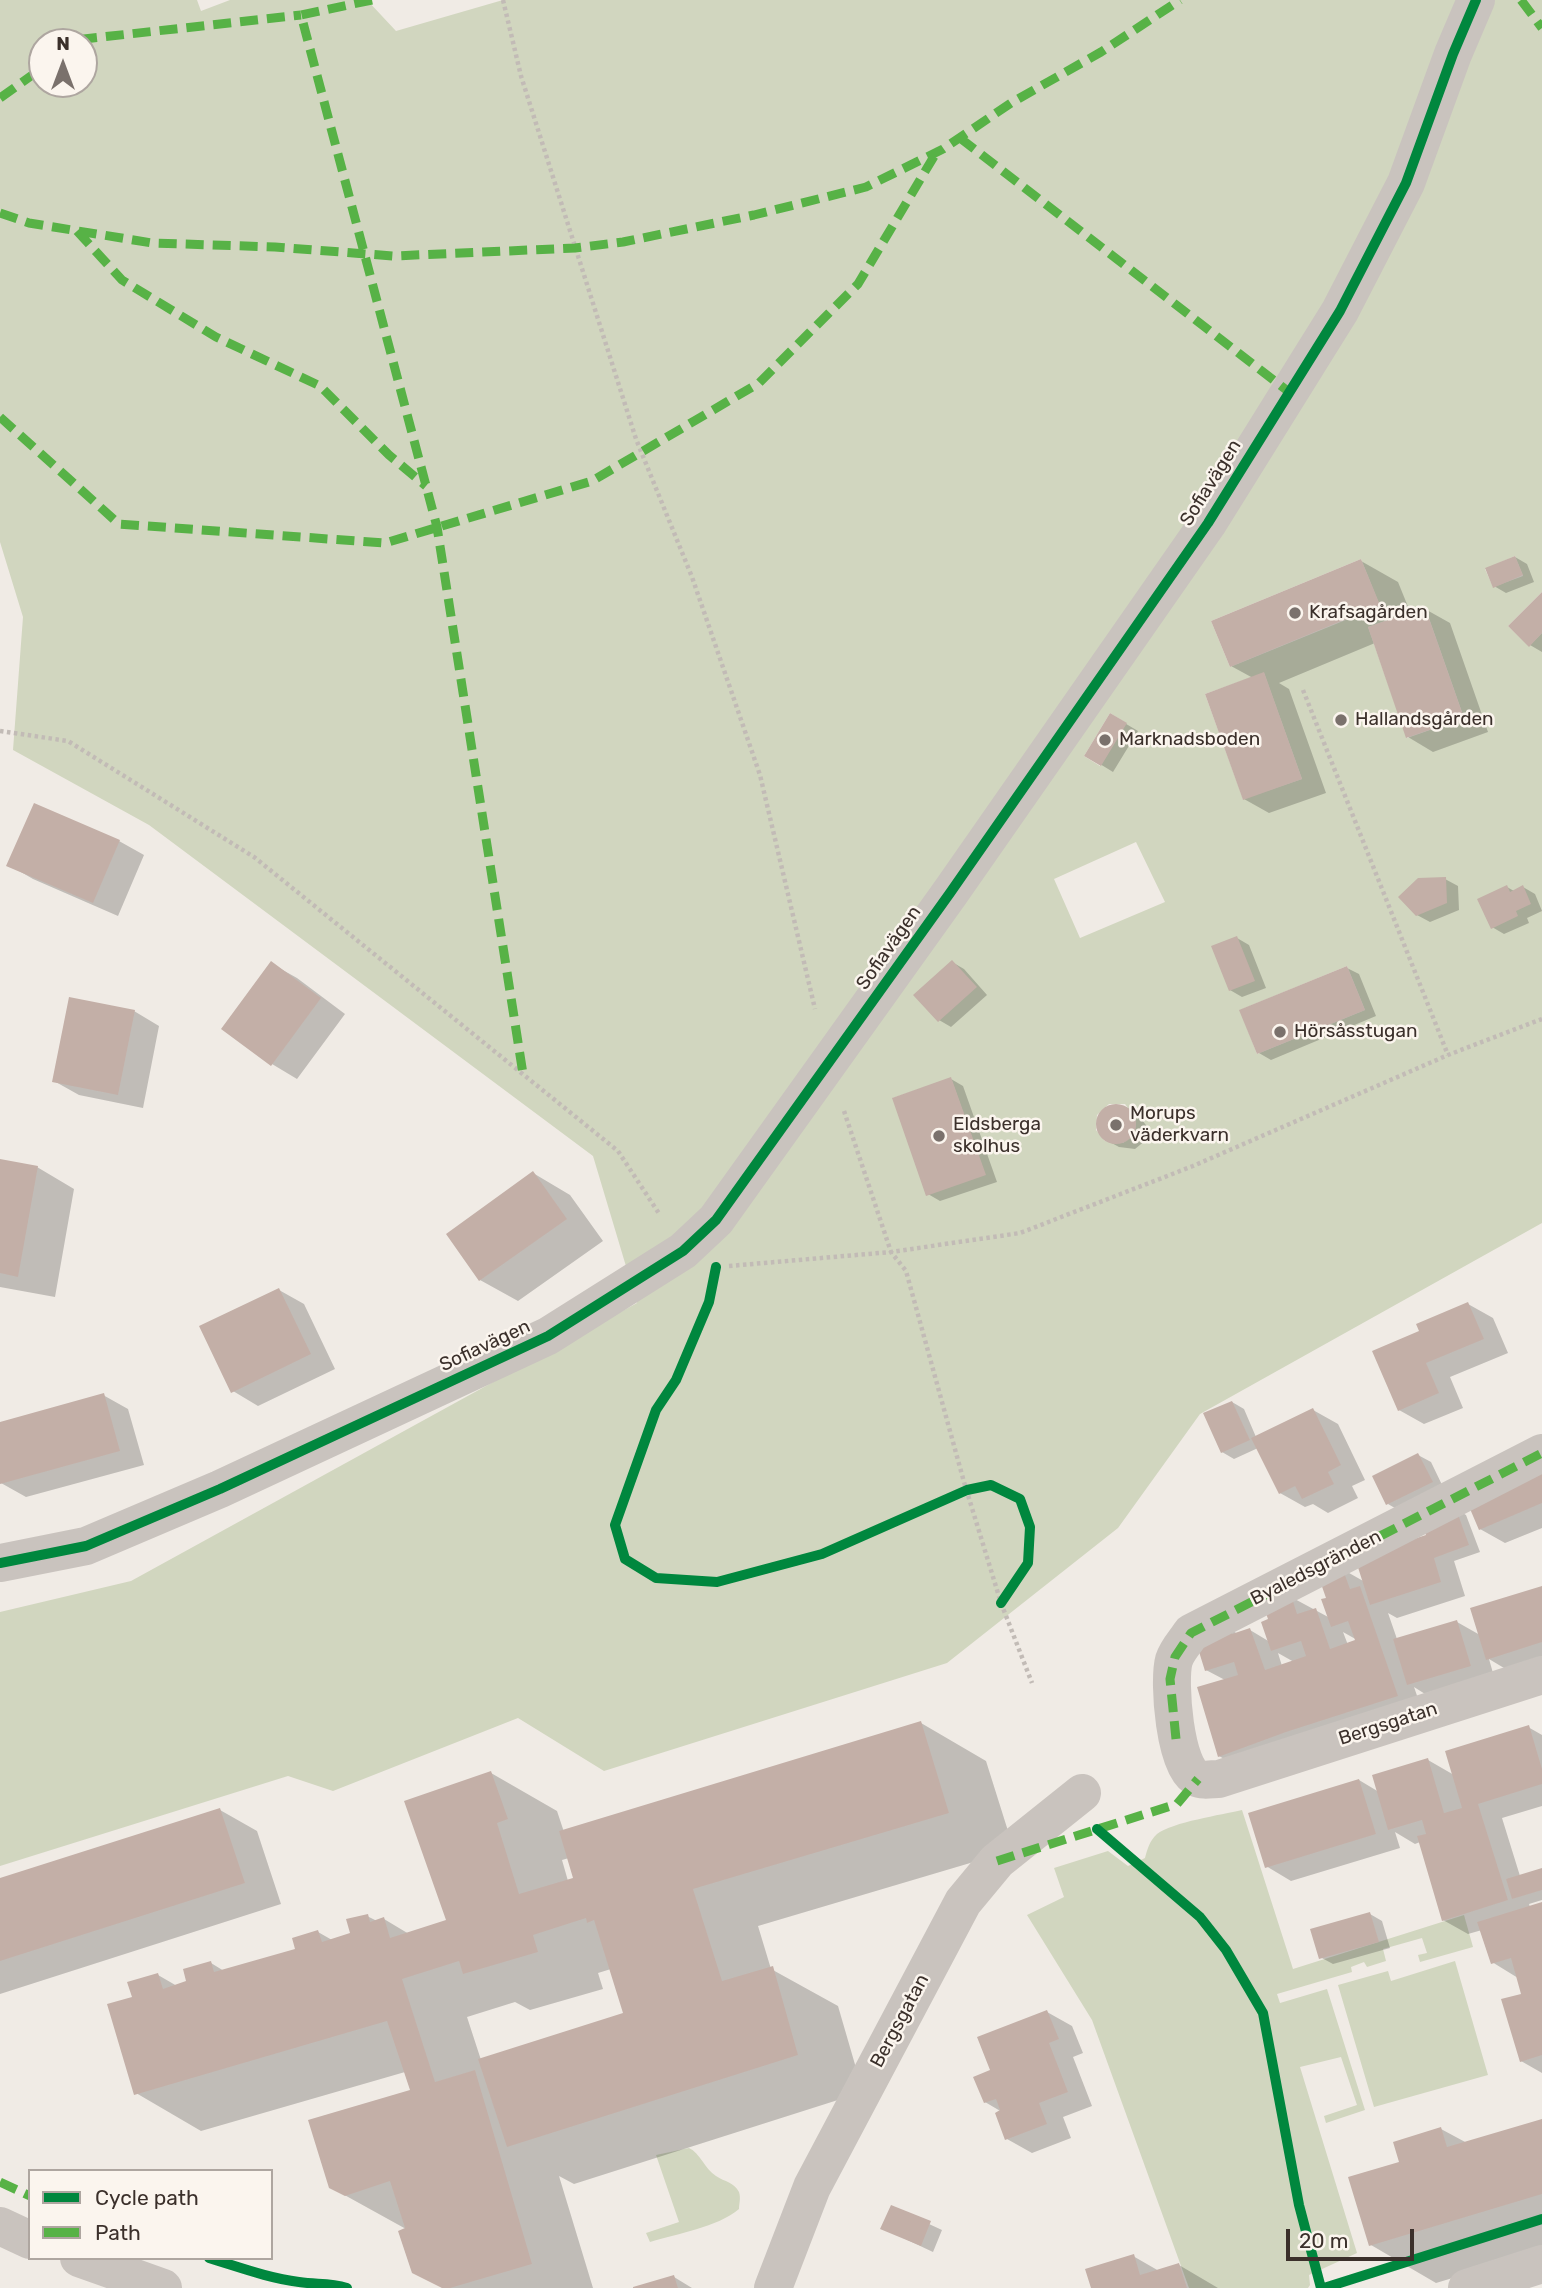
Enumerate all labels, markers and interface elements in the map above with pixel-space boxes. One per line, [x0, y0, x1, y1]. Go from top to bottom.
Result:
north arrow [28, 28, 98, 98]
text: N [56, 32, 70, 55]
street label: Sofiavägen [1176, 436, 1246, 530]
place label: Krafsagården [1309, 602, 1428, 624]
marker: Krafsagården [1287, 605, 1303, 621]
place label: Hallandsgården [1355, 709, 1494, 731]
marker: Hallandsgården [1333, 712, 1349, 728]
place label: Marknadsboden [1119, 729, 1260, 751]
marker: Marknadsboden [1097, 732, 1113, 748]
street label: Sofiavägen [852, 902, 926, 994]
place label: Hörsåsstugan [1294, 1021, 1417, 1043]
marker: Hörsåsstugan [1272, 1024, 1288, 1040]
place label: Morups väderkvarn [1130, 1103, 1229, 1147]
place label: Eldsberga skolhus [953, 1114, 1041, 1158]
marker: Morups väderkvarn [1108, 1117, 1124, 1133]
marker: Eldsberga skolhus [931, 1128, 947, 1144]
street label: Sofiavägen [436, 1315, 534, 1377]
street label: Byaledsgränden [1247, 1525, 1385, 1611]
street label: Bergsgatan [1336, 1697, 1440, 1751]
street label: Bergsgatan [866, 1970, 934, 2072]
legend [28, 2169, 273, 2260]
text: Cycle path [95, 2185, 199, 2210]
scale bar [1290, 2214, 1418, 2258]
text: Path [95, 2220, 141, 2245]
text: 20 m [1299, 2228, 1348, 2253]

